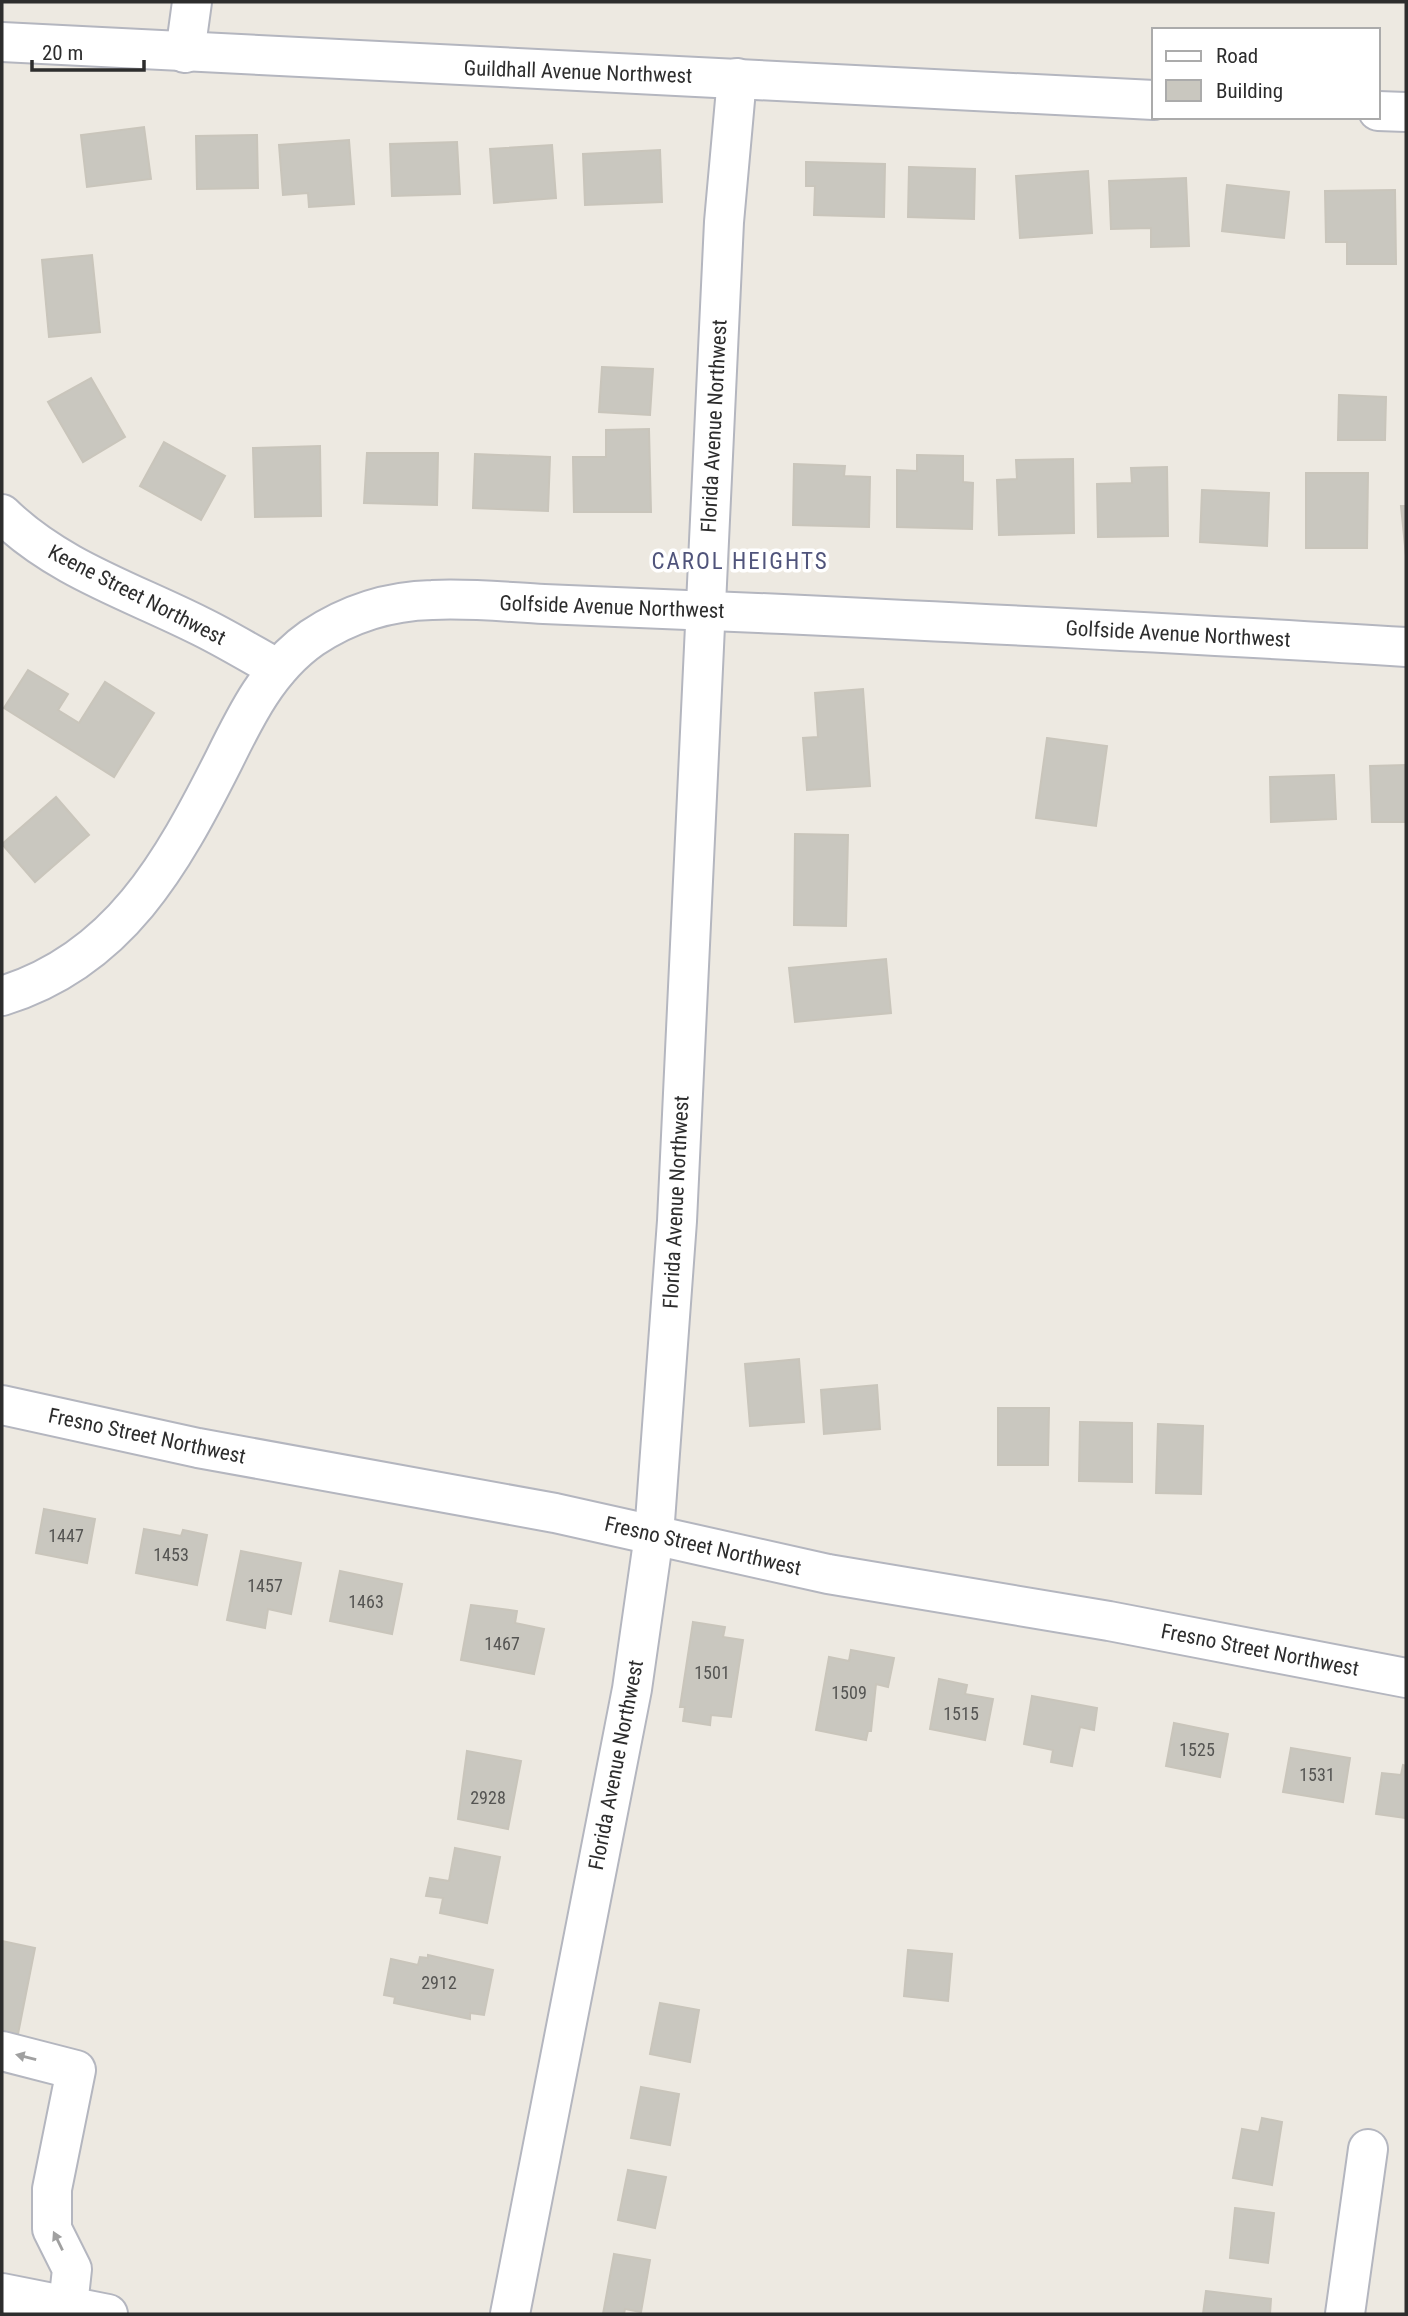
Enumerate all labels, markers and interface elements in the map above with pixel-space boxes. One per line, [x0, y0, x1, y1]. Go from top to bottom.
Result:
scale bar [32, 28, 144, 72]
legend [1152, 28, 1380, 119]
text: 20 m [42, 41, 83, 65]
text: Road [1216, 44, 1258, 68]
street label: Guildhall Avenue Northwest [463, 56, 693, 88]
text: Building [1216, 79, 1283, 103]
street label: Florida Avenue Northwest [696, 319, 732, 533]
street label: Keene Street Northwest [44, 540, 230, 650]
district label: CAROL HEIGHTS [651, 548, 829, 575]
street label: Golfside Avenue Northwest [499, 591, 725, 623]
street label: Golfside Avenue Northwest [1065, 616, 1291, 652]
street label: Florida Avenue Northwest [658, 1095, 694, 1309]
street label: Fresno Street Northwest [46, 1403, 248, 1469]
street label: Fresno Street Northwest [602, 1512, 804, 1580]
house number: 1447 [48, 1525, 84, 1546]
house number: 1453 [153, 1544, 189, 1565]
house number: 1457 [247, 1575, 283, 1596]
house number: 1463 [348, 1591, 384, 1612]
street label: Fresno Street Northwest [1159, 1619, 1361, 1681]
house number: 1467 [484, 1633, 520, 1654]
street label: Florida Avenue Northwest [584, 1658, 648, 1872]
house number: 1501 [694, 1662, 730, 1683]
house number: 1509 [831, 1682, 867, 1703]
house number: 1515 [943, 1703, 979, 1724]
house number: 1525 [1179, 1739, 1215, 1760]
house number: 1531 [1299, 1764, 1335, 1785]
house number: 2928 [470, 1787, 506, 1808]
house number: 2912 [421, 1972, 457, 1993]
one-way arrow [15, 2051, 37, 2062]
one-way arrow [53, 2231, 65, 2251]

